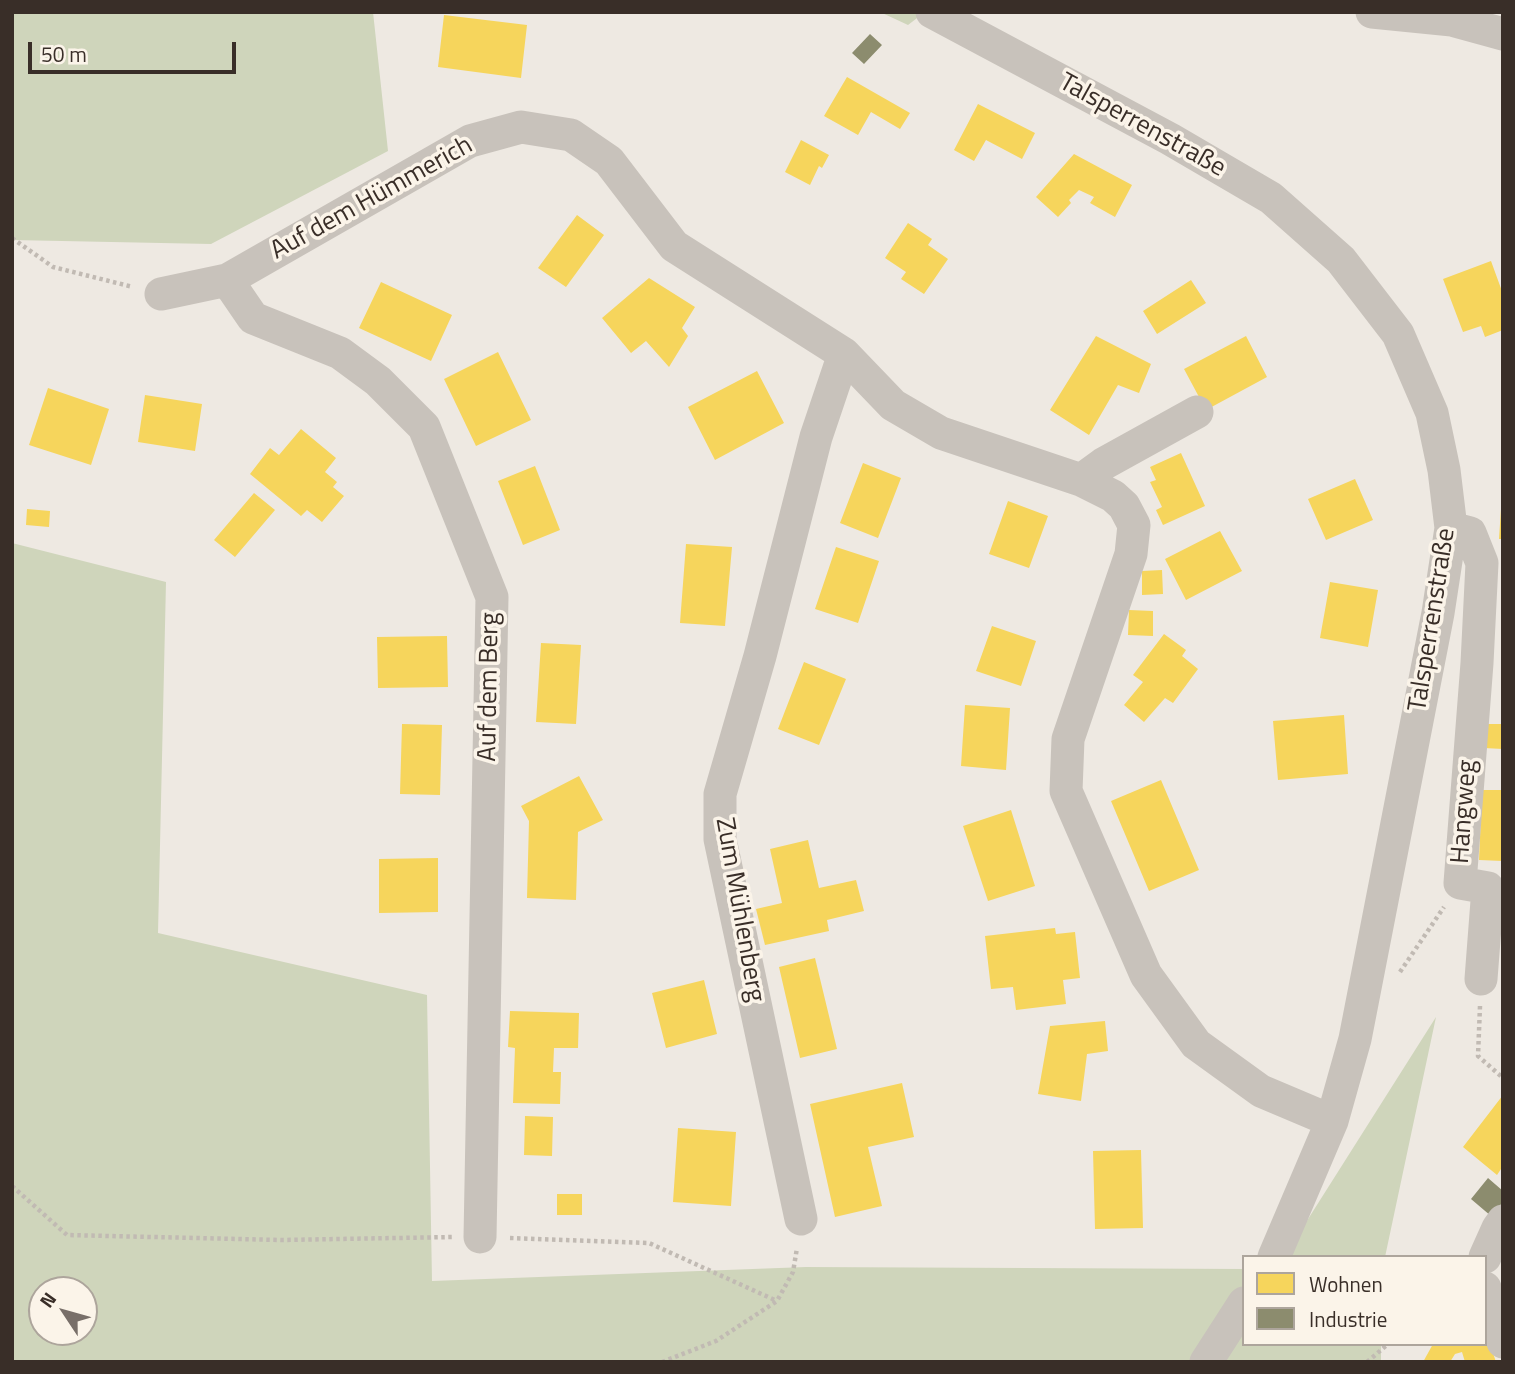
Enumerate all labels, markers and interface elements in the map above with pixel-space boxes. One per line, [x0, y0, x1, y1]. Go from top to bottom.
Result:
scale bar [32, 28, 240, 72]
text: 50 m [41, 38, 87, 70]
street label: Talsperrenstraße [1053, 67, 1231, 185]
street label: Auf dem Hümmerich [266, 131, 478, 267]
street label: Talsperrenstraße [1403, 526, 1463, 714]
street label: Auf dem Berg [473, 612, 507, 762]
street label: Hangweg [1446, 759, 1484, 865]
street label: Zum Mühlenberg [707, 815, 771, 1005]
legend [1242, 1255, 1487, 1346]
text: Wohnen [1309, 1268, 1383, 1300]
north arrow [28, 1276, 98, 1346]
text: N [32, 1286, 63, 1313]
text: Industrie [1309, 1303, 1387, 1335]

